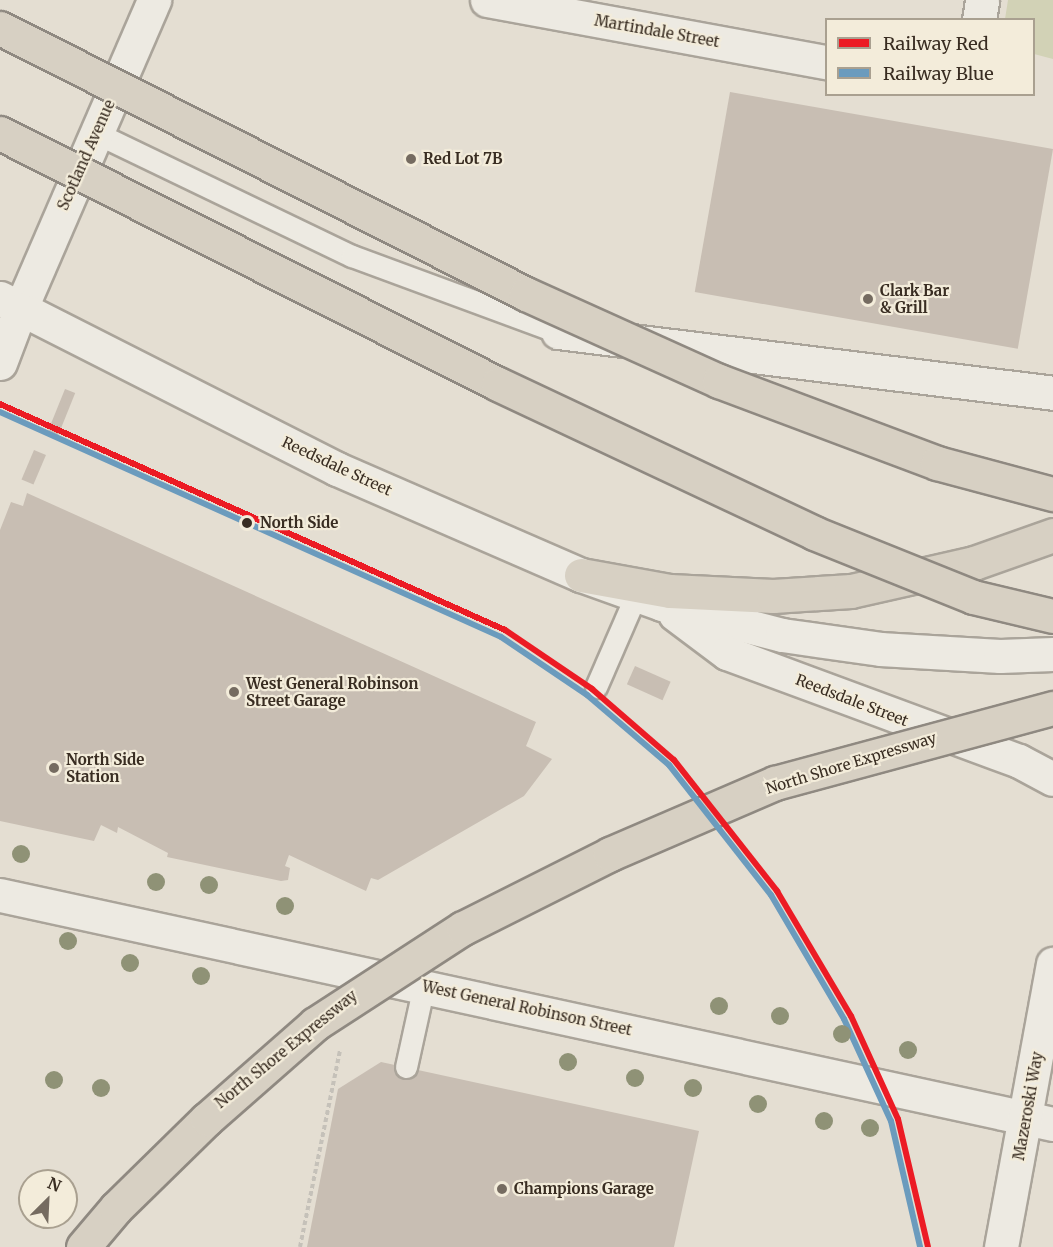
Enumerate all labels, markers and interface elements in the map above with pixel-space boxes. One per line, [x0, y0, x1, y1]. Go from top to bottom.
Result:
street label: Martindale Street [593, 11, 721, 51]
legend [825, 18, 1035, 96]
text: Railway Red [883, 32, 989, 55]
text: Railway Blue [883, 62, 994, 85]
street label: Scotland Avenue [54, 97, 118, 213]
place label: Red Lot 7B [423, 150, 502, 168]
marker: Red Lot 7B [404, 152, 418, 166]
place label: Clark Bar & Grill [880, 281, 949, 316]
marker: Clark Bar & Grill [861, 292, 875, 306]
street label: Reedsdale Street [279, 433, 395, 499]
marker: North Side [238, 514, 256, 532]
place label: North Side [260, 514, 338, 532]
street label: Reedsdale Street [793, 670, 911, 730]
place label: West General Robinson Street Garage [246, 674, 418, 709]
marker: West General Robinson Street Garage [227, 685, 241, 699]
street label: North Shore Expressway [764, 728, 938, 798]
place label: North Side Station [66, 750, 144, 785]
marker: North Side Station [47, 761, 61, 775]
street label: West General Robinson Street [420, 977, 634, 1039]
street label: North Shore Expressway [211, 986, 361, 1112]
street label: Mazeroski Way [1010, 1050, 1046, 1162]
north arrow [18, 1169, 78, 1229]
text: N [45, 1173, 64, 1196]
place label: Champions Garage [514, 1180, 654, 1198]
marker: Champions Garage [495, 1182, 509, 1196]

